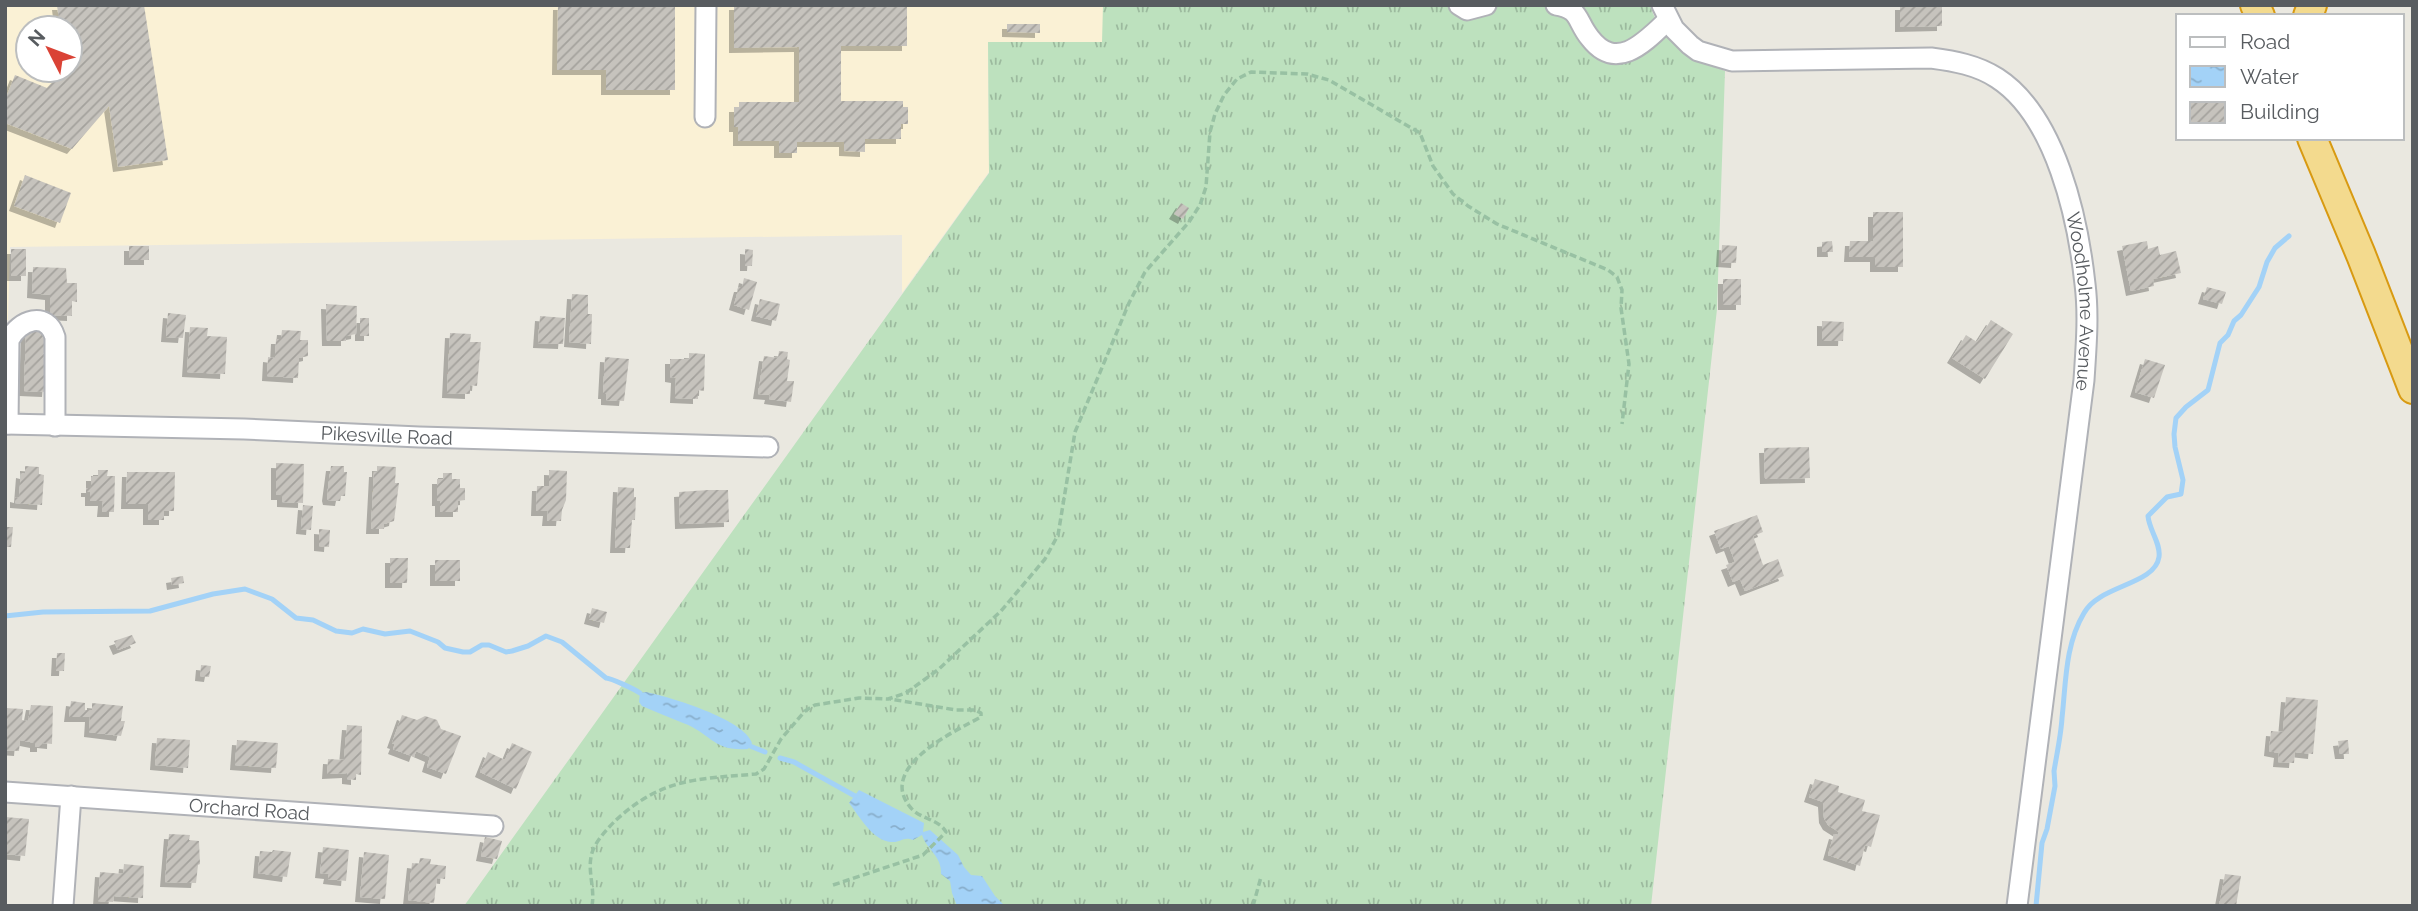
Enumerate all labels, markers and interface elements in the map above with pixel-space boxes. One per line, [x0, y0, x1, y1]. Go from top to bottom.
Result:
north arrow [14, 14, 84, 84]
legend [2176, 14, 2404, 140]
text: N [23, 25, 49, 50]
text: Road [2240, 29, 2290, 54]
text: Water [2240, 64, 2299, 89]
text: Building [2240, 99, 2320, 124]
street label: Woodholme Avenue [2062, 210, 2098, 392]
street label: Pikesville Road [320, 422, 453, 449]
street label: Orchard Road [188, 794, 311, 824]

